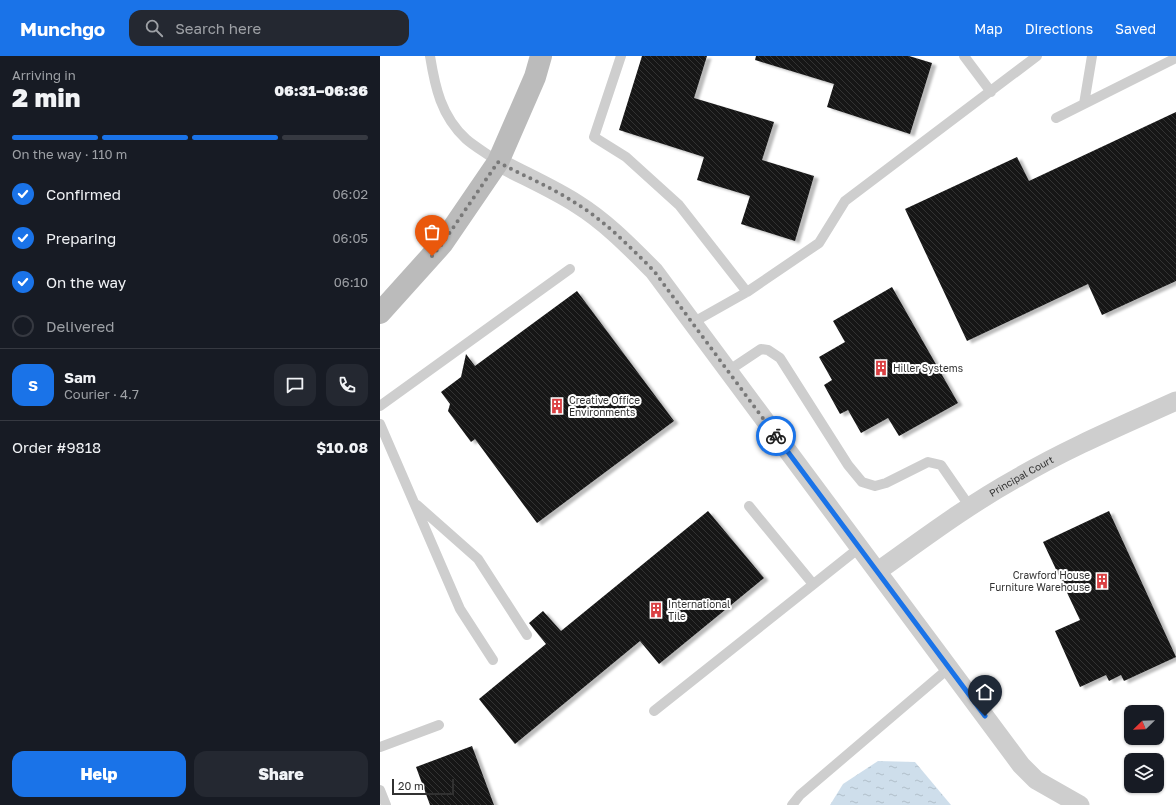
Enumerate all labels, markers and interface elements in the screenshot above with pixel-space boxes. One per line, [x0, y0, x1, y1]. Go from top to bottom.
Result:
search box [129, 10, 409, 46]
text: Munchgo [20, 17, 105, 40]
icon: search [143, 17, 165, 39]
text: Search here [175, 19, 261, 37]
text: Map [974, 20, 1003, 37]
text: Directions [1025, 20, 1093, 37]
text: Saved [1115, 20, 1156, 37]
text: Arriving in [12, 67, 76, 83]
text: 06:31–06:36 [274, 81, 368, 99]
text: 2 min [12, 82, 80, 113]
text: On the way · 110 m [12, 146, 127, 162]
icon: check [12, 183, 34, 205]
text: Confirmed [46, 185, 121, 203]
text: 06:02 [333, 186, 368, 202]
pin [415, 215, 449, 256]
icon: bag [421, 221, 443, 243]
icon: check [12, 227, 34, 249]
text: Preparing [46, 229, 116, 247]
text: 06:05 [333, 230, 368, 246]
icon: check [12, 271, 34, 293]
text: On the way [46, 273, 126, 291]
text: 06:10 [334, 274, 368, 290]
text: Delivered [46, 317, 114, 335]
building icon: Hiller Systems [872, 359, 890, 377]
place label: Hiller Systems [893, 362, 963, 374]
button: chat [274, 364, 316, 406]
button: phone [326, 364, 368, 406]
text: Sam [64, 368, 96, 386]
text: S [28, 376, 38, 394]
text: Courier · 4.7 [64, 386, 139, 402]
place label: Creative Office Environments [569, 394, 640, 418]
building icon: Creative Office Environments [548, 397, 566, 415]
courier [756, 416, 796, 456]
icon: bike [765, 425, 787, 447]
text: Order #9818 [12, 438, 101, 456]
text: $10.08 [316, 438, 368, 456]
street label: Principal Court [987, 453, 1055, 499]
place label: Crawford House Furniture Warehouse [989, 569, 1090, 593]
building icon: Crawford House Furniture Warehouse [1093, 572, 1111, 590]
place label: International Tile [668, 598, 730, 622]
building icon: International Tile [647, 601, 665, 619]
pin [968, 675, 1002, 716]
icon: home [974, 681, 996, 703]
north arrow [1124, 705, 1164, 745]
map controls [1124, 705, 1164, 793]
button: Help [12, 751, 186, 797]
button: Share [194, 751, 368, 797]
button: layers [1124, 753, 1164, 793]
scale bar [392, 777, 454, 796]
text: 20 m [398, 779, 424, 792]

